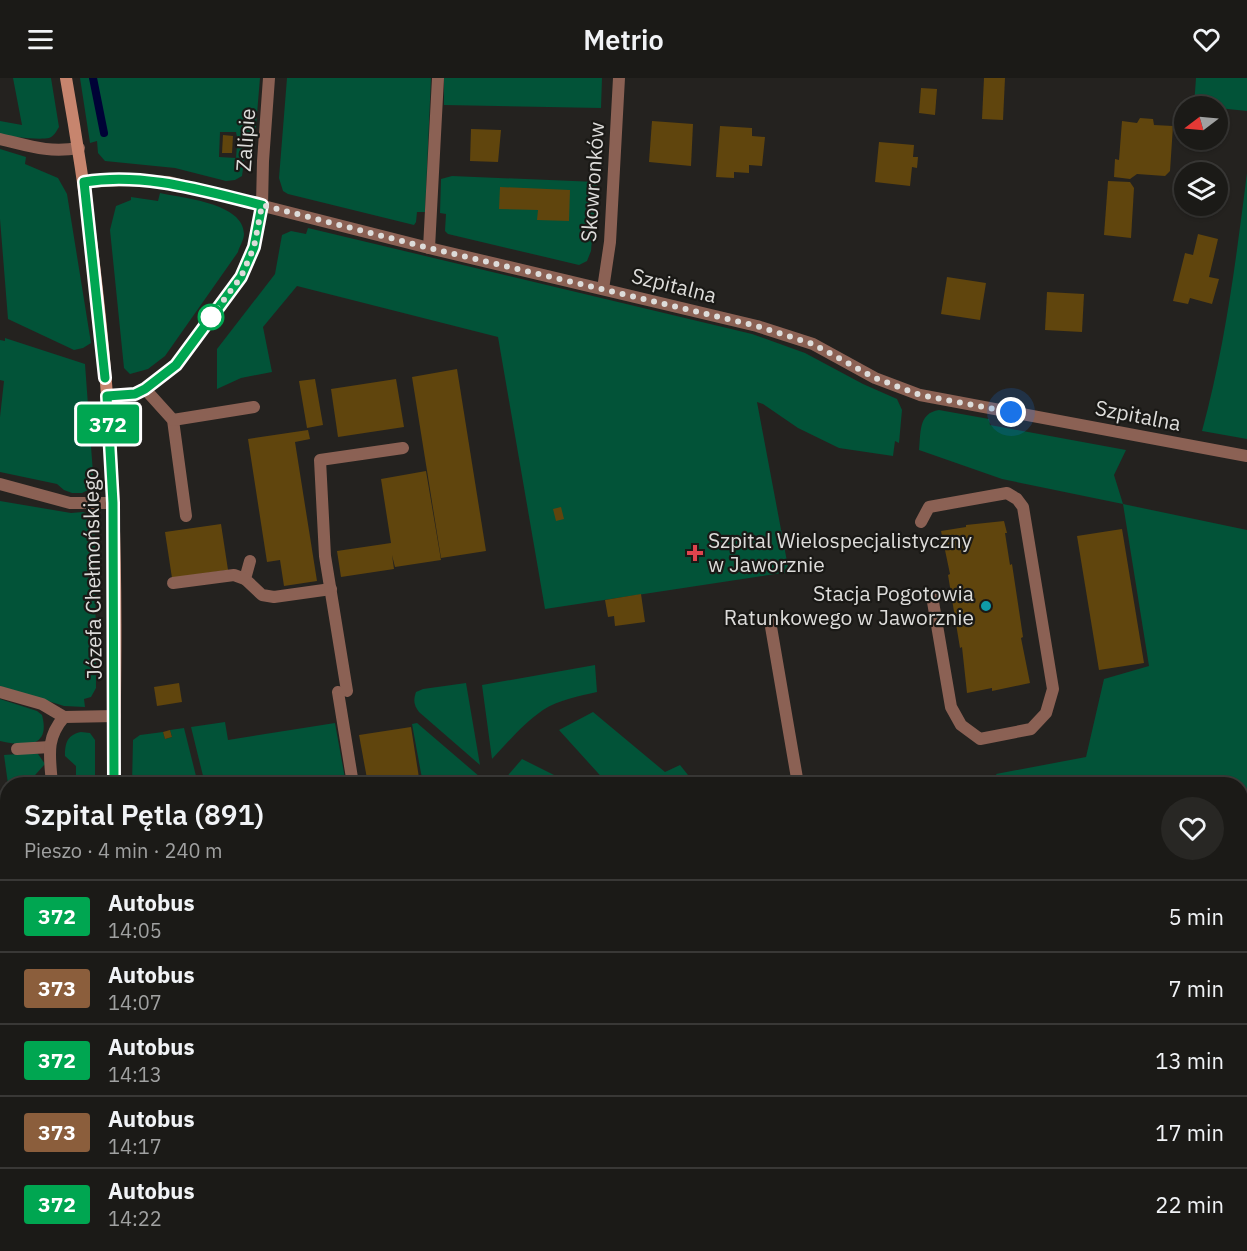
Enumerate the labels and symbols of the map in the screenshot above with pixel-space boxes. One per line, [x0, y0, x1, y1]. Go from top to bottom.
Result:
north arrow [1174, 96, 1228, 150]
street label: Zalipie [229, 107, 261, 172]
street label: Skowronków [574, 121, 610, 243]
street label: Szpitalna [629, 261, 720, 309]
unlabelled marker [198, 304, 224, 330]
street label: Szpitalna [1093, 393, 1183, 437]
your location [996, 397, 1026, 427]
line badge: 372 [74, 404, 142, 444]
street label: Józefa Chełmońskiego [76, 468, 108, 680]
place label: Szpital Wielospecjalistyczny w Jaworznie [708, 526, 972, 578]
marker: Szpital Wielospecjalistyczny w Jaworznie [686, 544, 704, 562]
place label: Stacja Pogotowia Ratunkowego w Jaworznie [724, 579, 974, 631]
marker: Stacja Pogotowia Ratunkowego w Jaworznie [979, 599, 993, 613]

